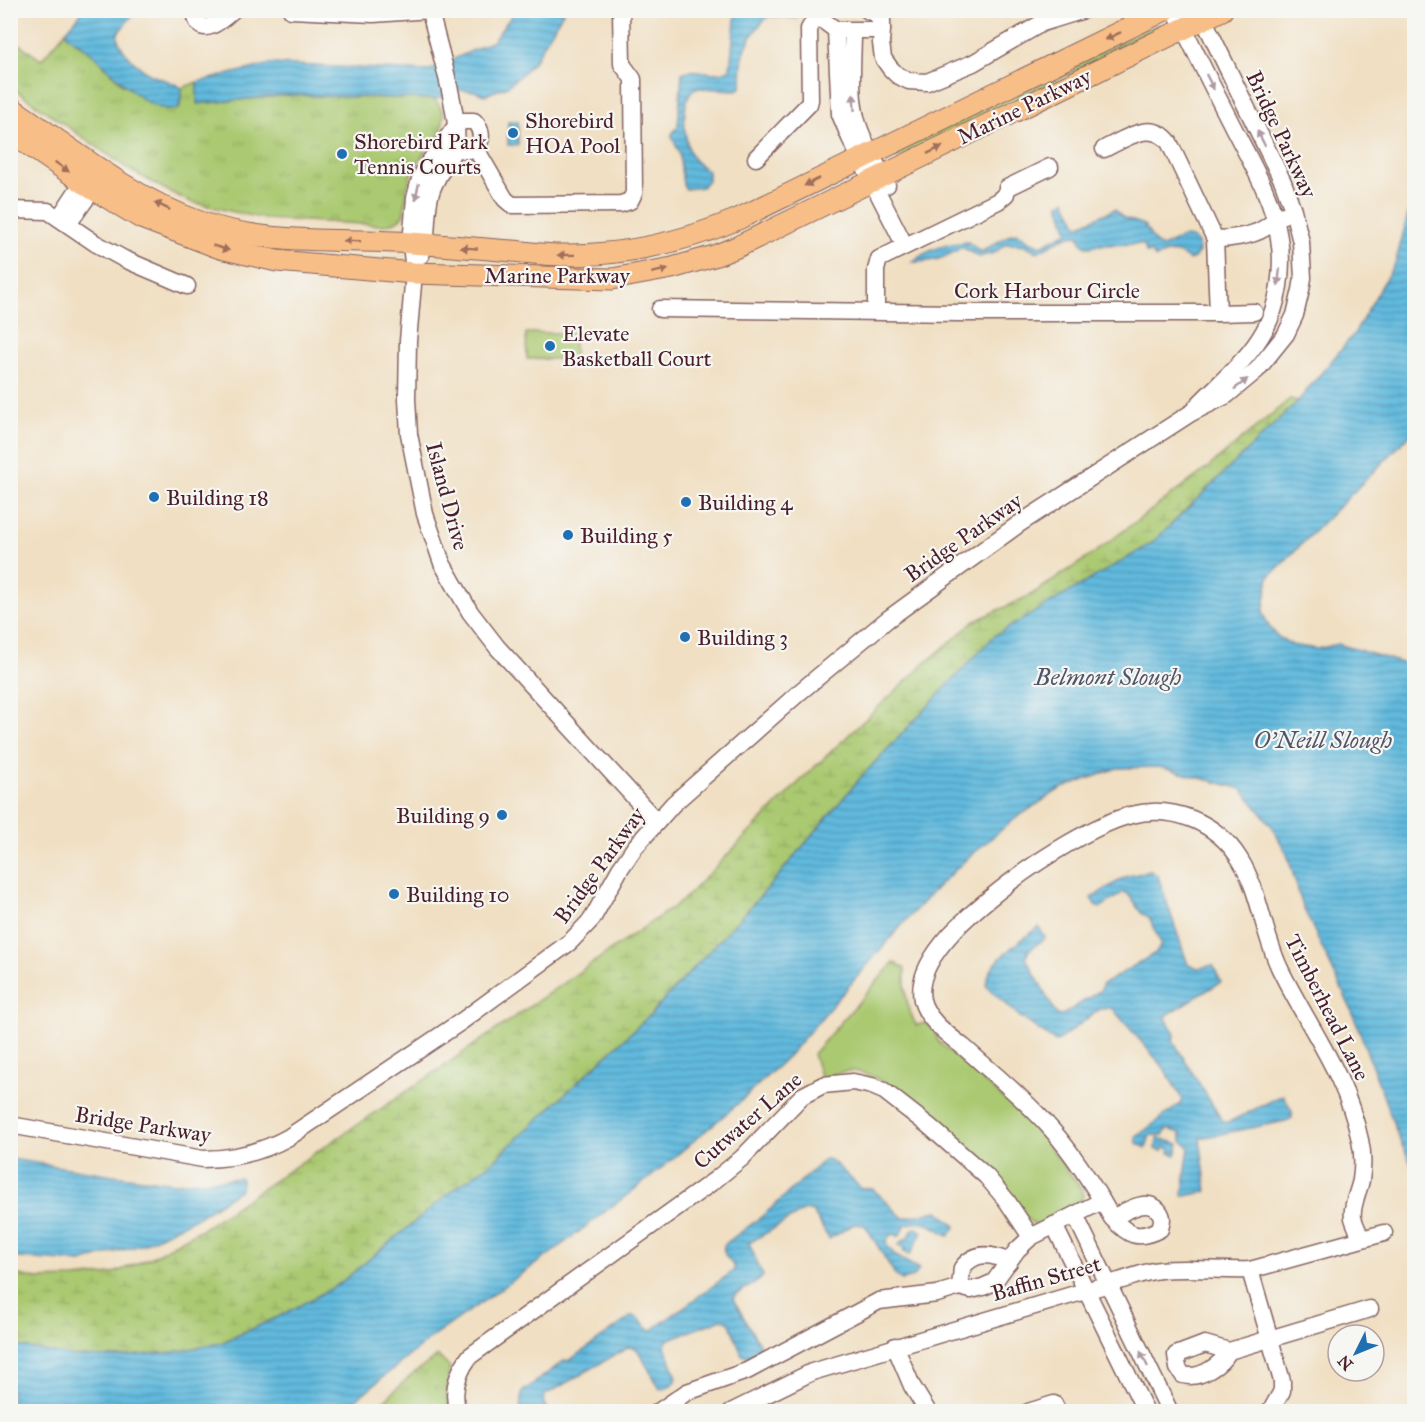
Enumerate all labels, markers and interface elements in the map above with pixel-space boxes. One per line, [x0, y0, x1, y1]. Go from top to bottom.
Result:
one-way arrow [1104, 31, 1122, 41]
street label: Marine Parkway [953, 62, 1096, 150]
street label: Bridge Parkway [1240, 66, 1323, 203]
one-way arrow [1205, 74, 1215, 91]
one-way arrow [850, 92, 859, 111]
place label: Shorebird HOA Pool [525, 107, 620, 159]
marker: Shorebird HOA Pool [506, 126, 520, 140]
place label: Shorebird Park Tennis Courts [354, 128, 488, 180]
one-way arrow [1256, 129, 1266, 146]
one-way arrow [926, 145, 943, 154]
marker: Shorebird Park Tennis Courts [335, 147, 349, 161]
one-way arrow [53, 161, 69, 173]
one-way arrow [803, 177, 820, 187]
one-way arrow [412, 183, 421, 202]
one-way arrow [154, 202, 171, 211]
one-way arrow [343, 236, 362, 245]
one-way arrow [459, 243, 478, 253]
one-way arrow [212, 244, 230, 253]
one-way arrow [556, 250, 575, 259]
street label: Marine Parkway [484, 262, 630, 289]
one-way arrow [651, 266, 670, 275]
one-way arrow [1274, 268, 1284, 287]
street label: Cork Harbour Circle [954, 277, 1140, 304]
place label: Elevate Basketball Court [562, 320, 712, 372]
marker: Elevate Basketball Court [543, 339, 557, 353]
one-way arrow [1233, 377, 1249, 390]
street label: Island Drive [420, 439, 475, 553]
place label: Building 18 [166, 484, 269, 511]
street label: Bridge Parkway [899, 487, 1028, 588]
place label: Building 4 [698, 489, 793, 516]
marker: Building 18 [147, 490, 161, 504]
marker: Building 4 [679, 495, 693, 509]
place label: Building 5 [580, 522, 672, 549]
marker: Building 5 [561, 528, 575, 542]
place label: Building 3 [697, 624, 788, 651]
marker: Building 3 [678, 630, 692, 644]
water label: Belmont Slough [1033, 662, 1182, 692]
water label: O'Neill Slough [1254, 725, 1393, 755]
street label: Bridge Parkway [548, 801, 651, 929]
place label: Building 9 [396, 802, 490, 829]
marker: Building 9 [495, 808, 509, 822]
place label: Building 10 [406, 881, 510, 908]
marker: Building 10 [387, 887, 401, 901]
street label: Timberhead Lane [1279, 930, 1376, 1085]
street label: Cutwater Lane [688, 1066, 807, 1175]
street label: Bridge Parkway [73, 1100, 214, 1149]
street label: Baffin Street [988, 1250, 1104, 1307]
north arrow [1326, 1323, 1386, 1383]
one-way arrow [1140, 1350, 1149, 1367]
text: N [1334, 1351, 1357, 1374]

